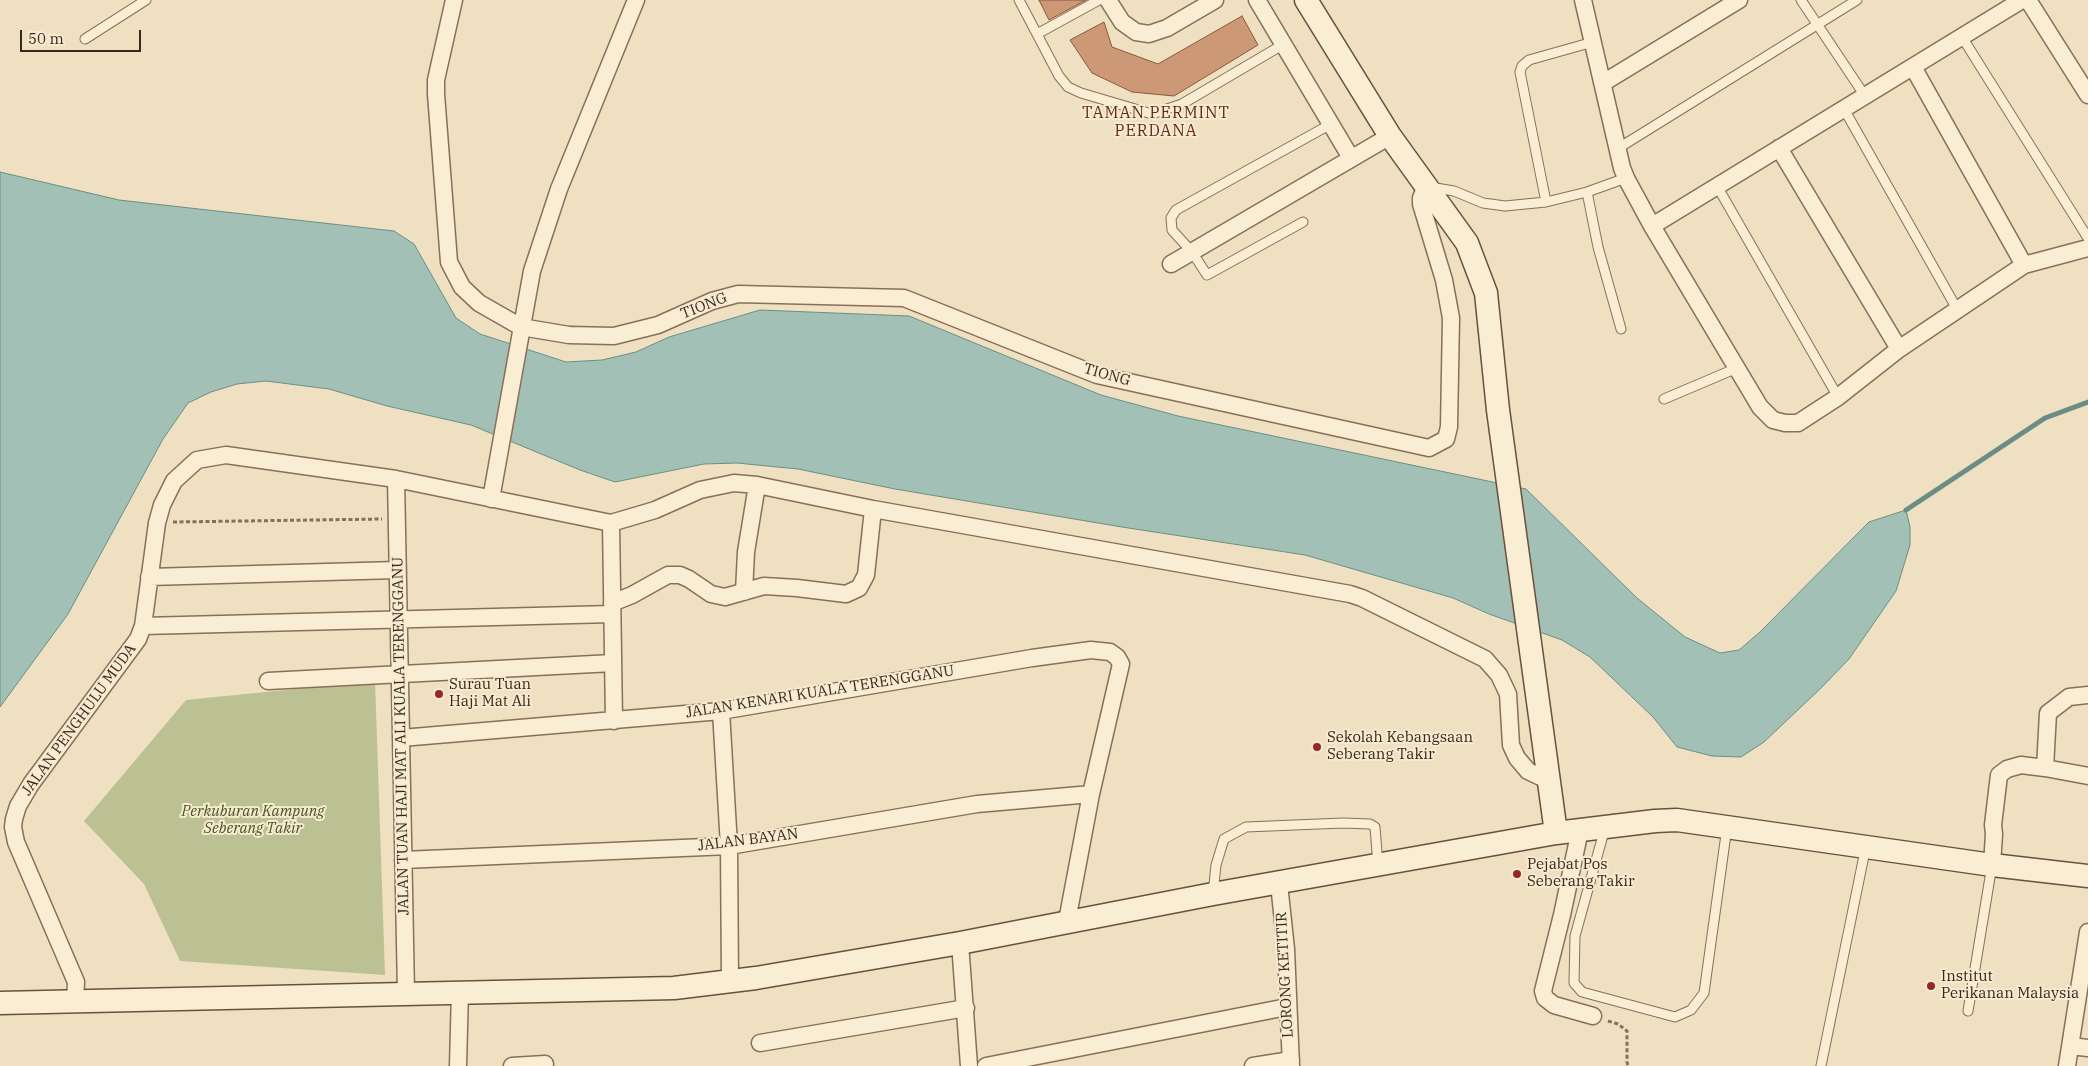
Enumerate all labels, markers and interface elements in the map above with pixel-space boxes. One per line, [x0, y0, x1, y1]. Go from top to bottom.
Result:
scale bar [22, 20, 144, 52]
text: 50 m [28, 29, 64, 48]
district label: TAMAN PERMINT PERDANA [1080, 103, 1232, 141]
street label: TIONG [678, 289, 730, 323]
street label: TIONG [1081, 360, 1133, 390]
street label: JALAN TUAN HAJI MAT ALI KUALA TERENGGANU [389, 557, 413, 915]
street label: JALAN PENGHULU MUDA [18, 641, 140, 799]
street label: JALAN KENARI KUALA TERENGGANU [684, 662, 956, 722]
place label: Surau Tuan Haji Mat Ali [449, 676, 531, 711]
marker: Surau Tuan Haji Mat Ali [433, 688, 445, 700]
place label: Sekolah Kebangsaan Seberang Takir [1327, 729, 1473, 764]
marker: Sekolah Kebangsaan Seberang Takir [1311, 741, 1323, 753]
park label: Perkuburan Kampung Seberang Takir [182, 803, 324, 838]
street label: JALAN BAYAN [697, 825, 799, 855]
place label: Pejabat Pos Seberang Takir [1527, 856, 1635, 891]
marker: Pejabat Pos Seberang Takir [1511, 868, 1523, 880]
street label: LORONG KETITIR [1273, 911, 1297, 1039]
place label: Institut Perikanan Malaysia [1941, 968, 2079, 1003]
marker: Institut Perikanan Malaysia [1925, 980, 1937, 992]

